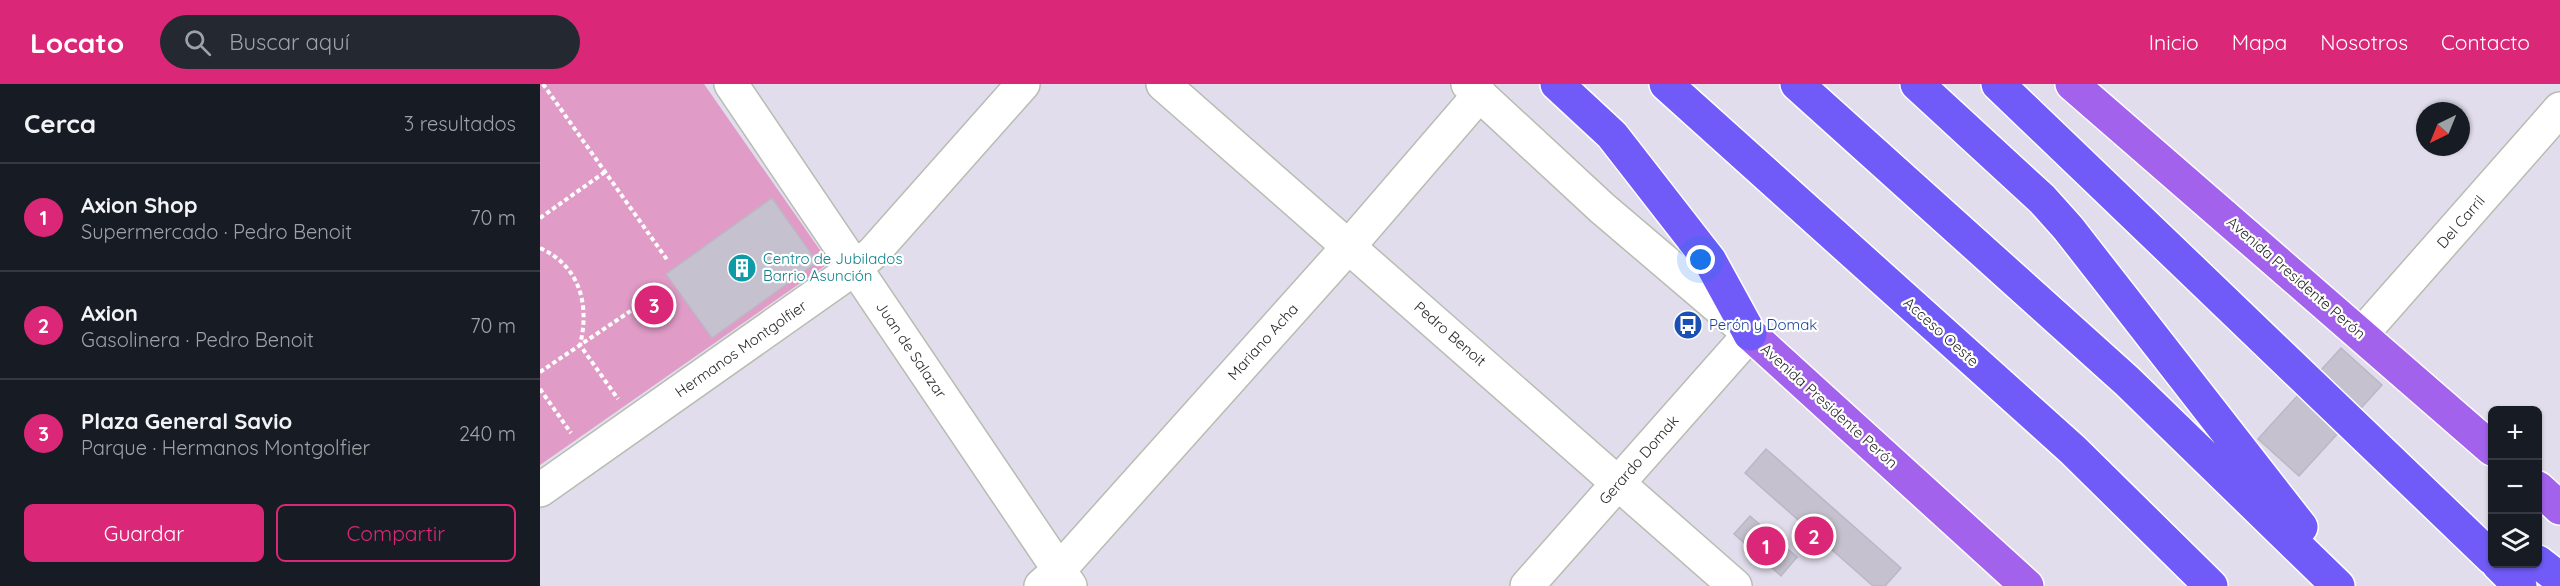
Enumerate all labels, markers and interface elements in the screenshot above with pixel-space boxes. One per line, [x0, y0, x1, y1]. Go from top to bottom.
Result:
search box [160, 15, 580, 69]
text: Locato [30, 25, 124, 60]
icon: search [181, 26, 214, 59]
text: Buscar aquí [229, 28, 349, 56]
text: Inicio [2149, 29, 2199, 55]
text: Mapa [2232, 29, 2287, 55]
text: Nosotros [2320, 29, 2408, 55]
text: Contacto [2441, 29, 2530, 55]
north arrow [2416, 102, 2470, 156]
text: Cerca [24, 107, 96, 140]
text: 3 resultados [404, 111, 516, 136]
text: Axion Shop [81, 191, 198, 219]
street label: Del Carril [2432, 191, 2489, 252]
text: 1 [40, 205, 47, 230]
text: 70 m [470, 205, 516, 230]
street label: Avenida Presidente Perón [2223, 212, 2370, 343]
text: Supermercado · Pedro Benoit [81, 219, 352, 244]
your location [1686, 245, 1715, 274]
place label: Centro de Jubilados Barrio Asunción [763, 249, 902, 285]
building icon: Centro de Jubilados Barrio Asunción [726, 252, 758, 284]
pin: 3 [634, 282, 674, 328]
street label: Acceso Oeste [1900, 293, 1983, 370]
street label: Hermanos Montgolfier [671, 296, 810, 401]
street label: Pedro Benoit [1410, 297, 1490, 370]
street label: Juan de Salazar [872, 298, 951, 402]
text: Axion [81, 299, 138, 327]
street label: Mariano Acha [1223, 299, 1302, 384]
bus stop icon: Perón y Domak [1672, 309, 1704, 341]
text: 2 [38, 313, 49, 338]
text: 70 m [470, 313, 516, 338]
place label: Perón y Domak [1709, 315, 1817, 334]
text: Gasolinera · Pedro Benoit [81, 327, 314, 352]
street label: Avenida Presidente Perón [1757, 339, 1902, 472]
map controls [2488, 406, 2542, 568]
button: + [2488, 406, 2542, 460]
text: Plaza General Savio [81, 407, 292, 435]
street label: Gerardo Domak [1595, 411, 1683, 508]
text: 3 [38, 421, 49, 446]
text: 240 m [459, 421, 516, 446]
text: Parque · Hermanos Montgolfier [81, 435, 370, 460]
button: − [2488, 460, 2542, 514]
button: Guardar [24, 504, 264, 562]
button: Compartir [276, 504, 516, 562]
pin: 2 [1794, 514, 1834, 558]
button: layers [2488, 514, 2542, 568]
pin: 1 [1746, 524, 1786, 568]

